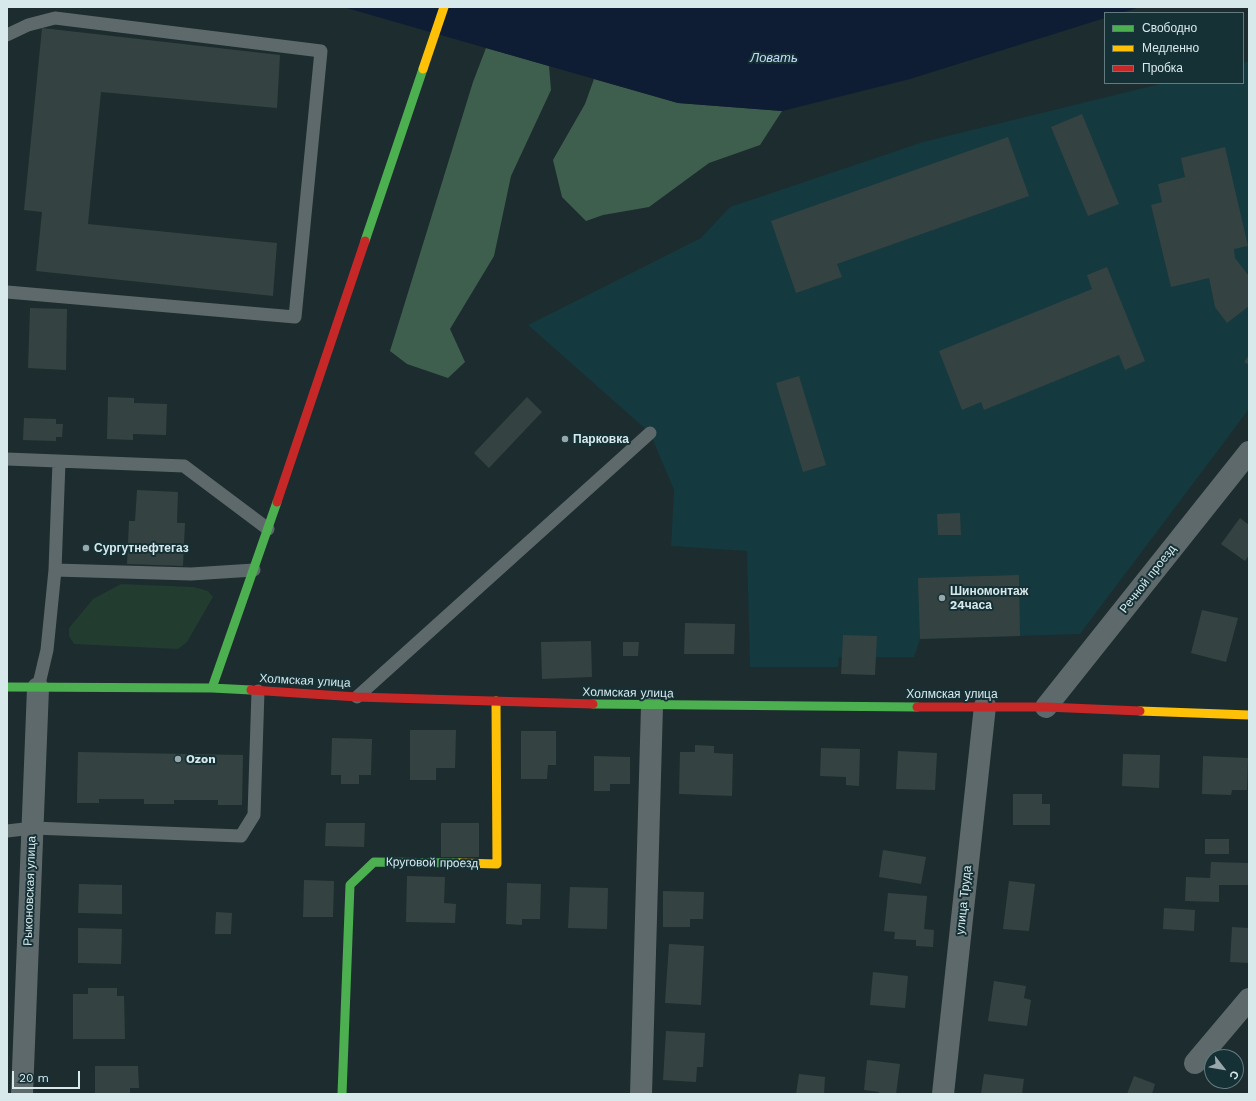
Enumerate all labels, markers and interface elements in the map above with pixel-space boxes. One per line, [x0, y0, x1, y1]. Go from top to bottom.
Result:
legend [1104, 12, 1244, 84]
text: Свободно [1142, 21, 1197, 35]
text: Медленно [1142, 41, 1199, 55]
water label: Ловать [750, 50, 798, 66]
text: Пробка [1142, 61, 1183, 75]
place label: Парковка [573, 432, 629, 446]
marker: Парковка [560, 434, 570, 444]
place label: Сургутнефтегаз [94, 541, 189, 555]
street label: Речной проезд [1117, 542, 1179, 616]
marker: Сургутнефтегаз [81, 543, 91, 553]
place label: Шиномонтаж 24часа [950, 584, 1028, 612]
marker: Шиномонтаж 24часа [937, 593, 947, 603]
street label: Холмская улица [259, 671, 351, 691]
street label: Холмская улица [582, 685, 674, 701]
street label: Холмская улица [906, 687, 998, 701]
place label: Ozon [186, 752, 216, 766]
marker: Ozon [173, 754, 183, 764]
street label: Рыконовская улица [21, 836, 39, 946]
street label: Круговой проезд [386, 855, 478, 871]
street label: улица Труда [953, 865, 975, 935]
north arrow [1204, 1049, 1244, 1089]
scale bar [14, 1063, 82, 1089]
text: С [1226, 1068, 1241, 1082]
text: 20 m [19, 1071, 49, 1085]

